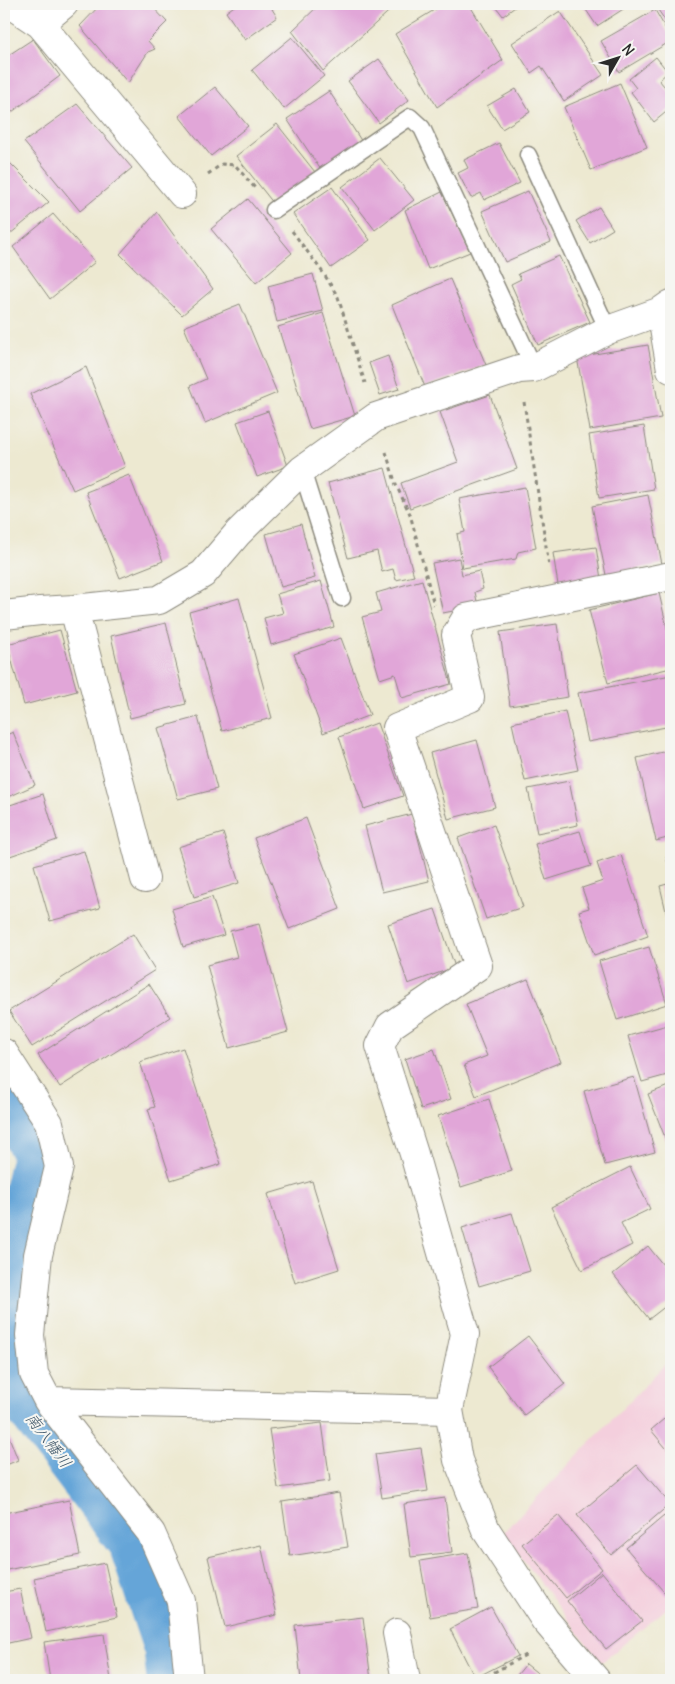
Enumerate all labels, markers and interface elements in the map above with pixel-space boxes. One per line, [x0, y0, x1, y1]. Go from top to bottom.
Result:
north arrow [592, 32, 642, 82]
text: N [618, 40, 638, 59]
water label: 南八幡川 [22, 1408, 76, 1472]

